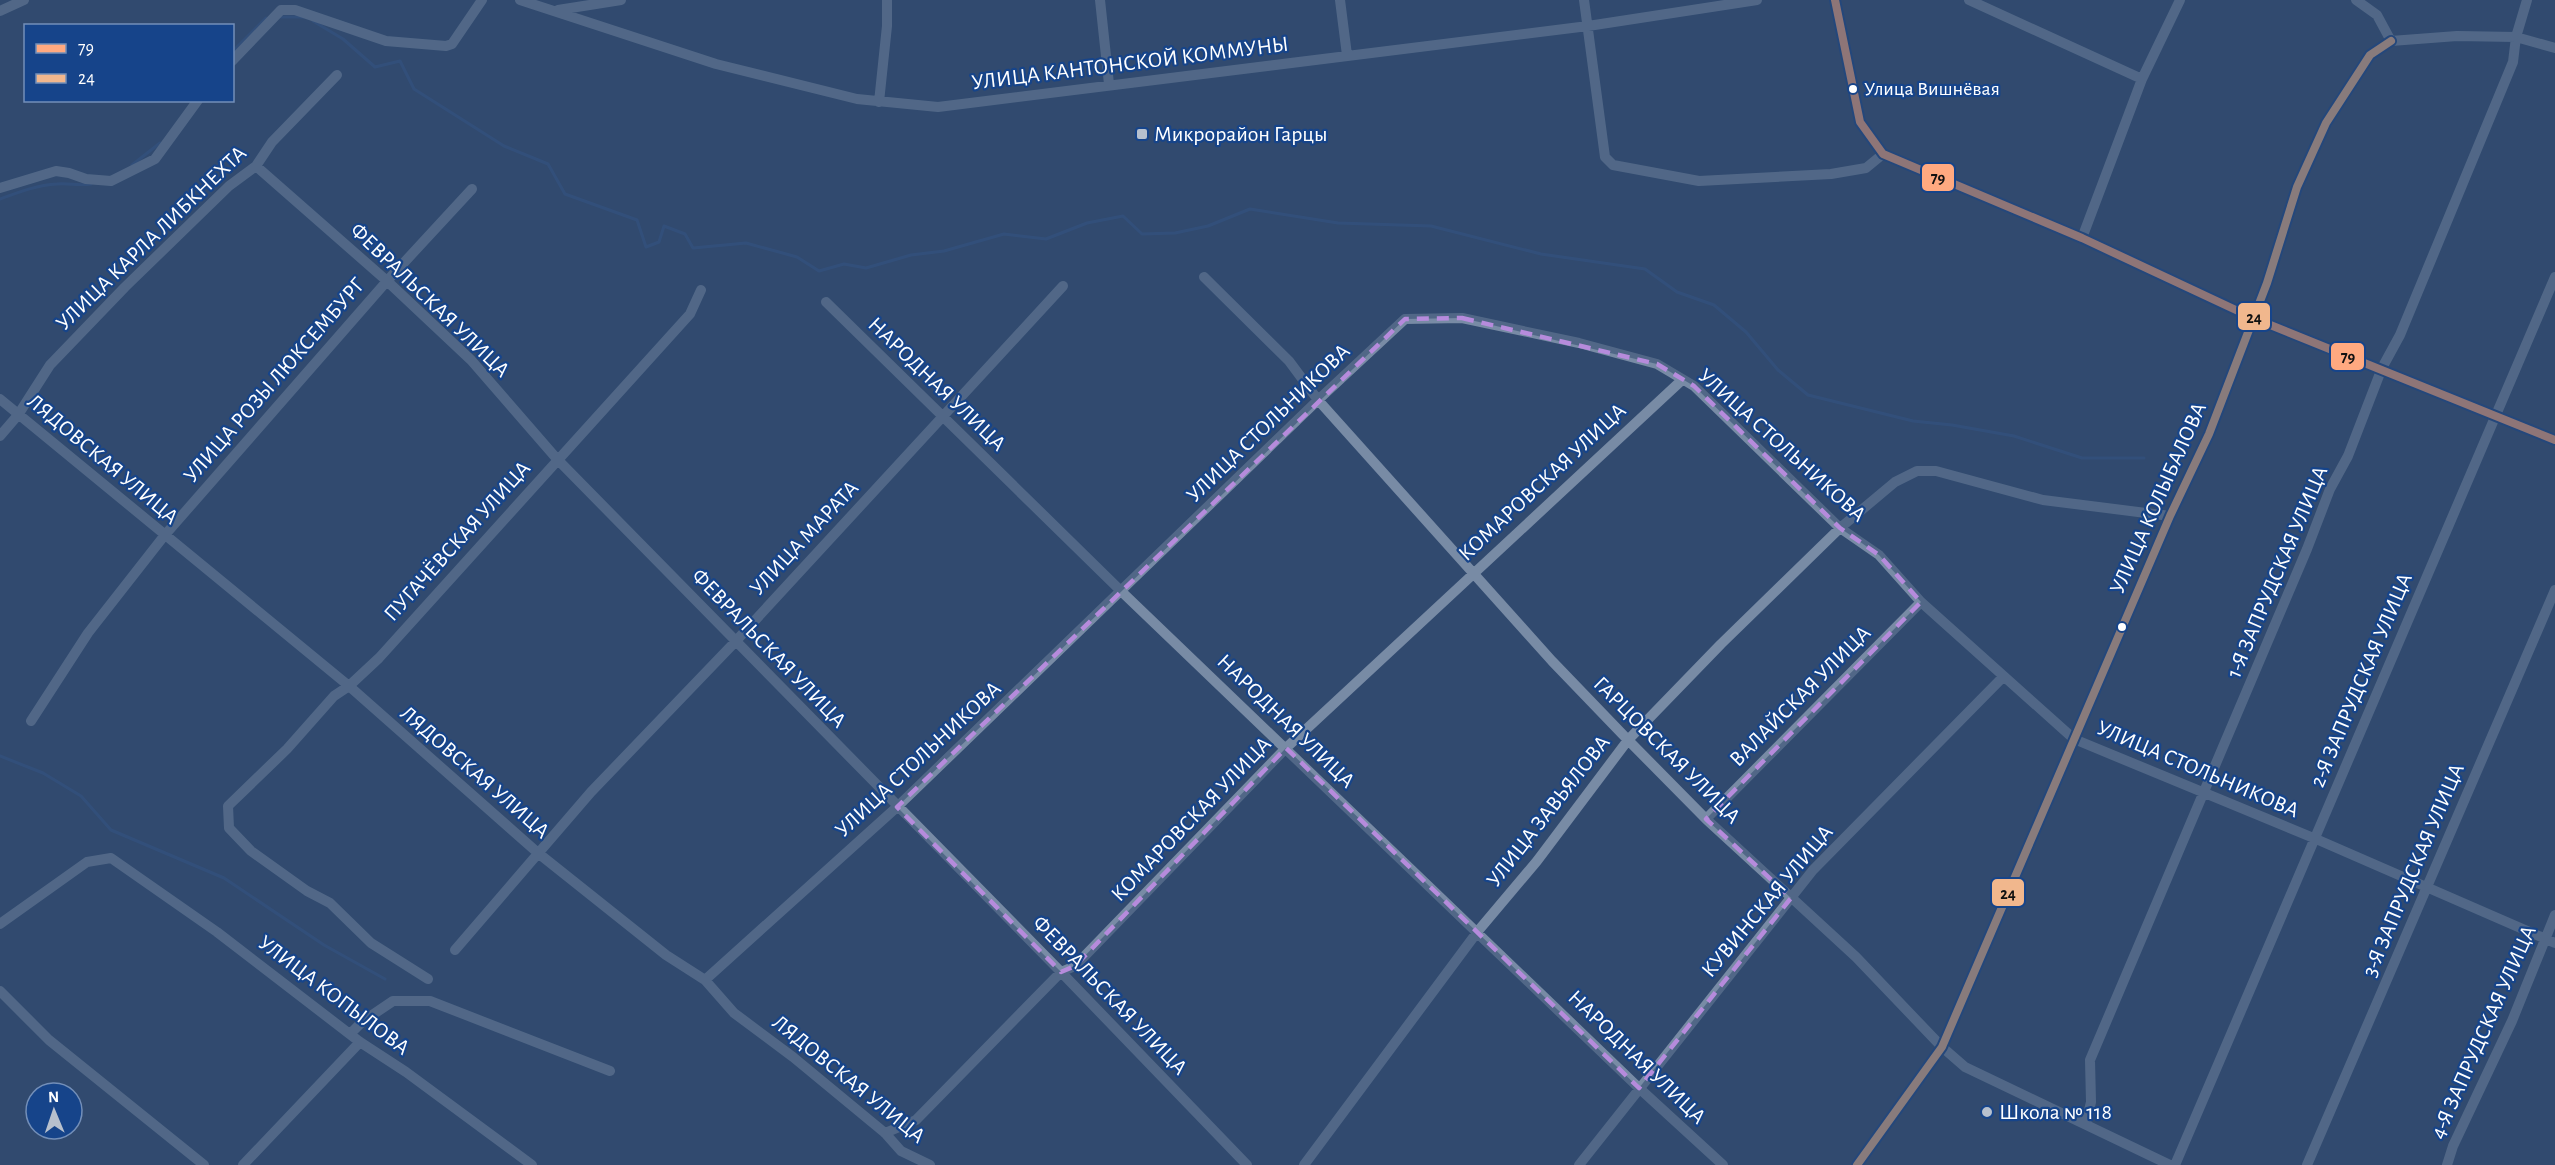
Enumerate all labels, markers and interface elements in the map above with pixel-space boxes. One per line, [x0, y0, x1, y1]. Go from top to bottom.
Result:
legend [24, 24, 234, 102]
street label: УЛИЦА КАНТОНСКОЙ КОММУНЫ [970, 33, 1290, 93]
text: 79 [78, 40, 94, 58]
text: 24 [78, 70, 95, 88]
place label: Улица Вишнёвая [1864, 79, 2000, 99]
marker: Улица Вишнёвая [1847, 83, 1859, 95]
place label: Микрорайон Гарцы [1154, 123, 1328, 145]
marker: Микрорайон Гарцы [1135, 127, 1149, 141]
street label: УЛИЦА КАРЛА ЛИБКНЕХТА [52, 142, 250, 334]
line badge: 79 [1921, 163, 1955, 192]
text: 79 [1931, 170, 1946, 186]
street label: ФЕВРАЛЬСКАЯ УЛИЦА [346, 219, 514, 381]
street label: УЛИЦА РОЗЫ ЛЮКСЕМБУРГ [179, 273, 369, 487]
line badge: 24 [2237, 302, 2271, 331]
text: 24 [2246, 310, 2262, 326]
street label: НАРОДНАЯ УЛИЦА [864, 313, 1010, 455]
street label: УЛИЦА СТОЛЬНИКОВА [1182, 340, 1354, 506]
line badge: 79 [2330, 342, 2365, 371]
text: 79 [2341, 349, 2356, 365]
street label: УЛИЦА СТОЛЬНИКОВА [1694, 364, 1870, 526]
street label: ЛЯДОВСКАЯ УЛИЦА [23, 390, 183, 528]
street label: КОМАРОВСКАЯ УЛИЦА [1454, 399, 1630, 565]
street label: УЛИЦА КОЛЫБАЛОВА [2106, 399, 2210, 597]
street label: ПУГАЧЁВСКАЯ УЛИЦА [380, 457, 534, 625]
street label: 1-Я ЗАПРУДСКАЯ УЛИЦА [2222, 463, 2332, 681]
street label: УЛИЦА МАРАТА [746, 476, 862, 599]
street label: ФЕВРАЛЬСКАЯ УЛИЦА [688, 564, 850, 732]
street label: 2-Я ЗАПРУДСКАЯ УЛИЦА [2306, 570, 2416, 790]
street label: ВАЛАЙСКАЯ УЛИЦА [1725, 621, 1875, 771]
unlabelled marker [2116, 621, 2128, 633]
street label: НАРОДНАЯ УЛИЦА [1213, 650, 1359, 792]
street label: ГАРЦОВСКАЯ УЛИЦА [1589, 672, 1745, 828]
street label: УЛИЦА СТОЛЬНИКОВА [831, 677, 1005, 841]
street label: ЛЯДОВСКАЯ УЛИЦА [396, 702, 554, 842]
street label: УЛИЦА СТОЛЬНИКОВА [2094, 716, 2302, 822]
street label: УЛИЦА ЗАВЬЯЛОВА [1482, 731, 1614, 891]
street label: КОМАРОВСКАЯ УЛИЦА [1107, 732, 1275, 906]
street label: 3-Я ЗАПРУДСКАЯ УЛИЦА [2358, 760, 2468, 980]
street label: КУВИНСКАЯ УЛИЦА [1697, 821, 1837, 981]
line badge: 24 [1991, 878, 2025, 907]
text: 24 [2000, 886, 2016, 902]
street label: ФЕВРАЛЬСКАЯ УЛИЦА [1029, 911, 1191, 1079]
street label: 4-Я ЗАПРУДСКАЯ УЛИЦА [2426, 922, 2540, 1142]
street label: УЛИЦА КОПЫЛОВА [254, 931, 414, 1059]
street label: НАРОДНАЯ УЛИЦА [1564, 986, 1710, 1128]
street label: ЛЯДОВСКАЯ УЛИЦА [768, 1011, 930, 1147]
north arrow [24, 1081, 84, 1141]
text: N [48, 1089, 59, 1105]
place label: Школа № 118 [1999, 1101, 2112, 1123]
marker: Школа № 118 [1980, 1105, 1994, 1119]

